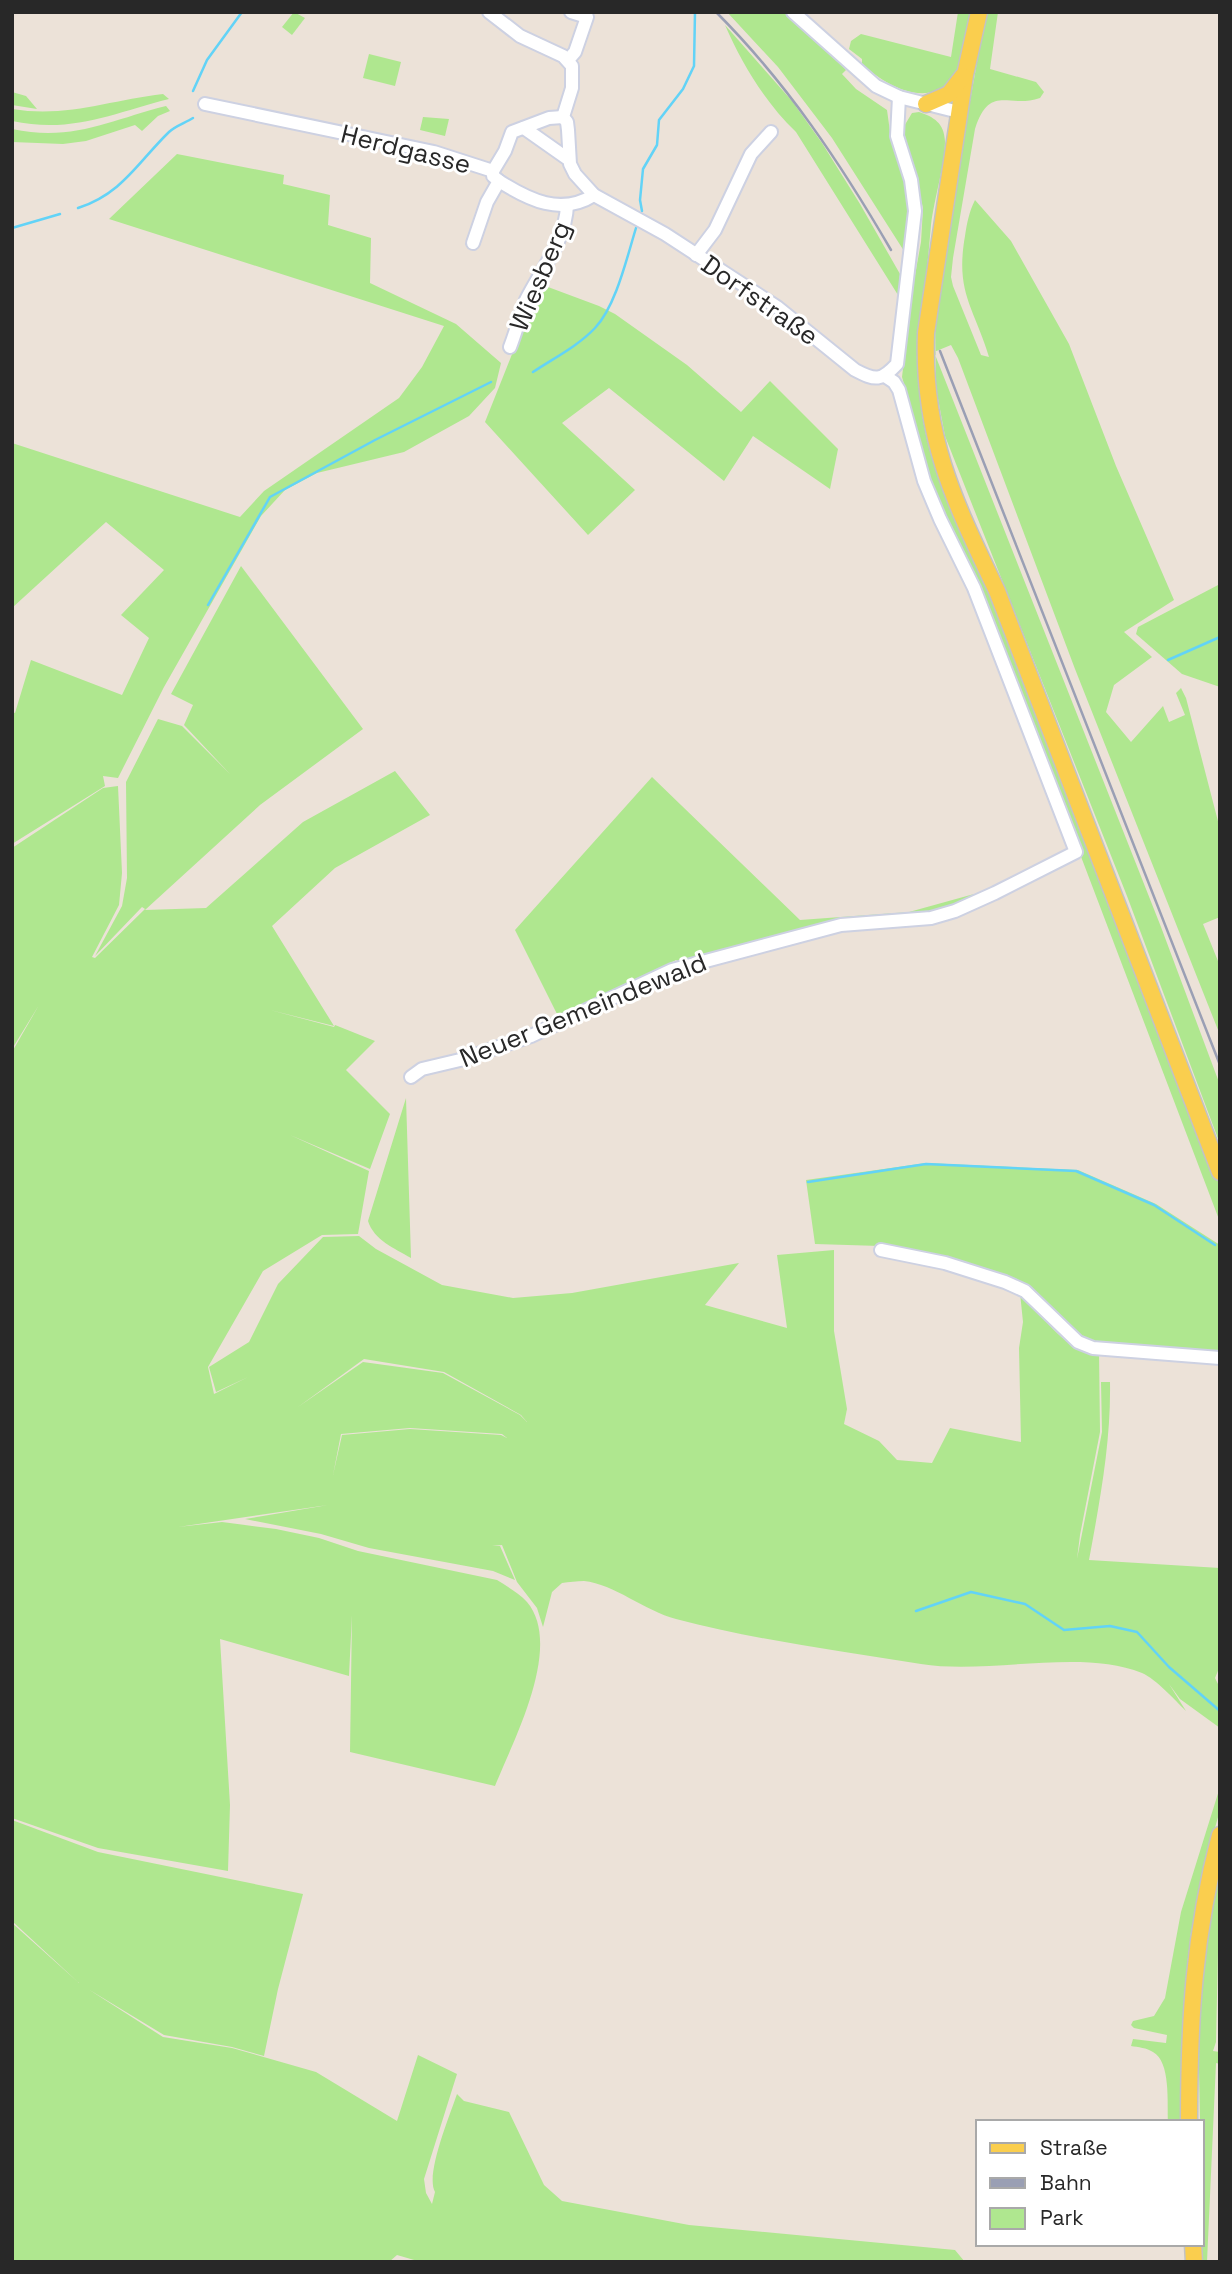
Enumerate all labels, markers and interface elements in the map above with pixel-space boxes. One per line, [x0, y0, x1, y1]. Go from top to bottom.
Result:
street label: Herdgasse [337, 116, 475, 182]
street label: Wiesberg [502, 216, 578, 336]
street label: Dorfstraße [695, 247, 825, 353]
street label: Neuer Gemeindewald [454, 945, 712, 1075]
legend [976, 2120, 1204, 2246]
text: Straße [1040, 2134, 1108, 2161]
text: Bahn [1040, 2169, 1092, 2196]
text: Park [1040, 2204, 1084, 2231]

